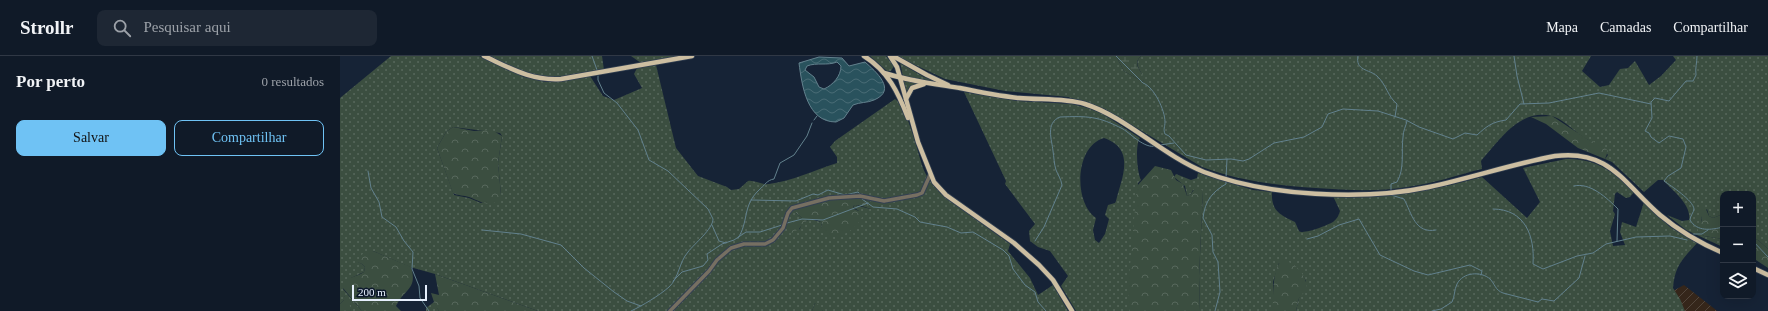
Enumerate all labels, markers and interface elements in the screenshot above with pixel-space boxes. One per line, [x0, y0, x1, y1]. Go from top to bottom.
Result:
search box [97, 10, 377, 46]
text: Strollr [20, 17, 73, 38]
icon: search [111, 17, 133, 39]
text: Pesquisar aqui [143, 19, 231, 35]
text: Mapa [1546, 20, 1578, 35]
text: Camadas [1600, 20, 1651, 35]
text: Compartilhar [1673, 20, 1748, 35]
text: Por perto [16, 72, 85, 91]
text: 0 resultados [262, 74, 324, 89]
button: Salvar [16, 120, 166, 156]
button: Compartilhar [174, 120, 324, 156]
map controls [1720, 191, 1756, 299]
button: + [1720, 191, 1756, 227]
button: − [1720, 227, 1756, 263]
button: layers [1720, 263, 1756, 299]
scale bar [352, 283, 427, 302]
text: 200 m [358, 286, 386, 298]

